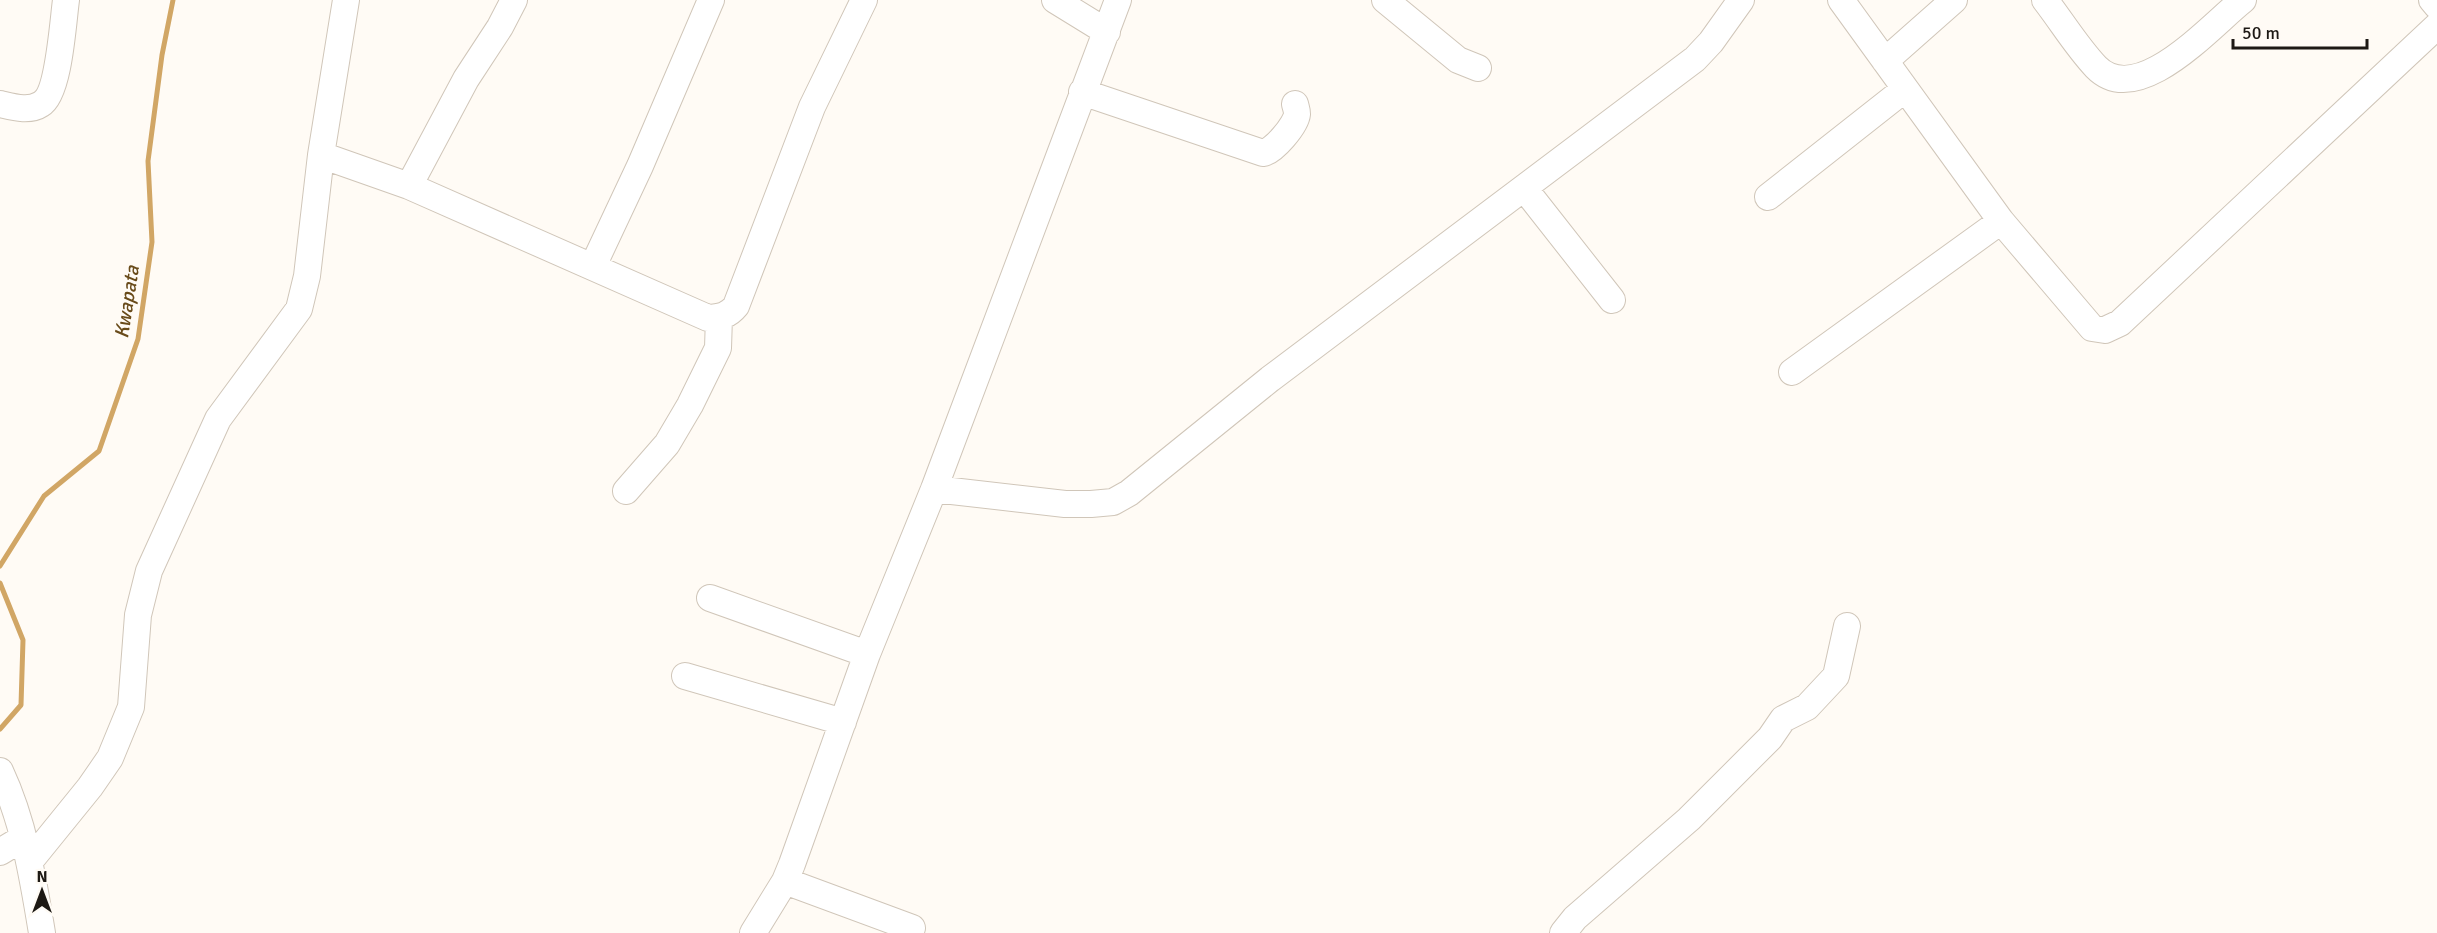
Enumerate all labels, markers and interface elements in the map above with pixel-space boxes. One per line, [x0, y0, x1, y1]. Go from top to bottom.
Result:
scale bar [2233, 12, 2366, 50]
text: 50 m [2242, 22, 2280, 44]
water label: Kwapata [109, 263, 145, 340]
north arrow [12, 861, 72, 921]
text: N [36, 867, 48, 887]

